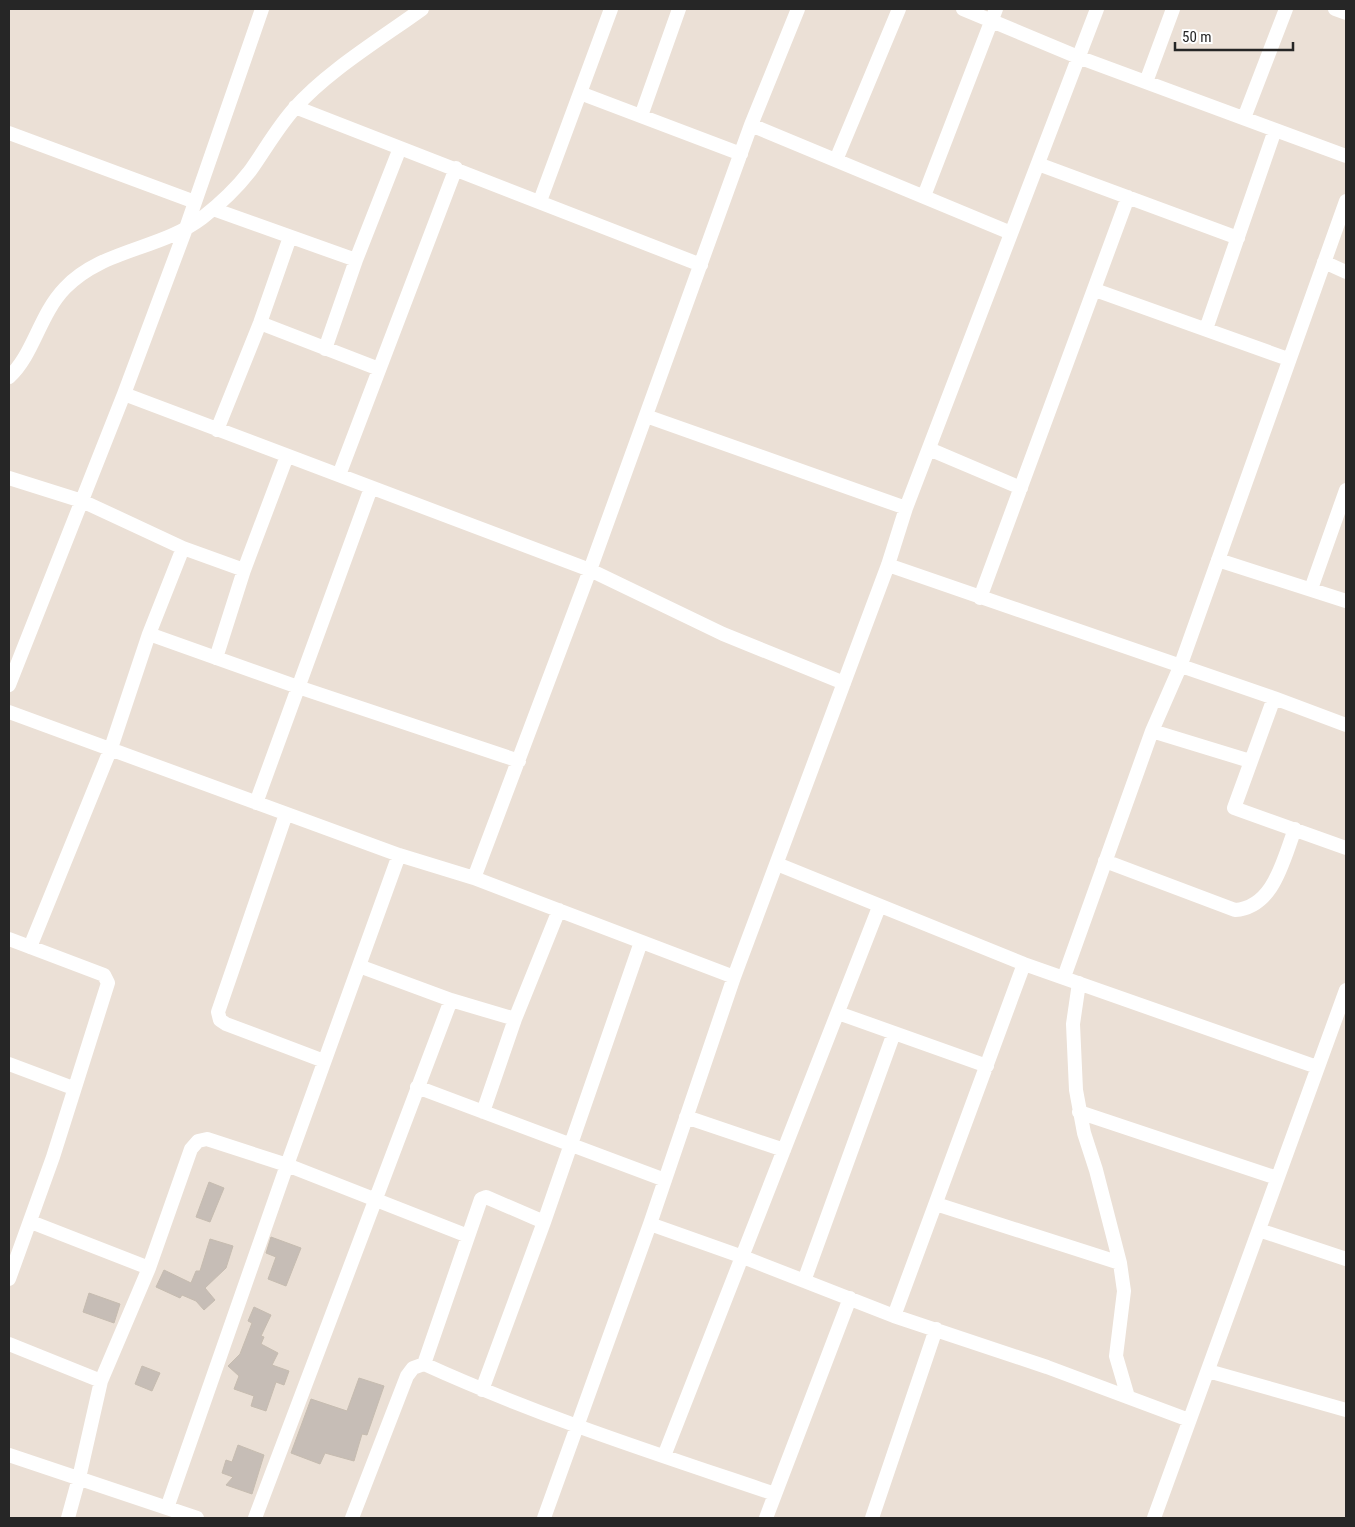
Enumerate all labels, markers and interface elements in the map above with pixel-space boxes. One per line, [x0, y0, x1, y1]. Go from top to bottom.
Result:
scale bar [1175, 20, 1292, 52]
text: 50 m [1182, 28, 1212, 46]

